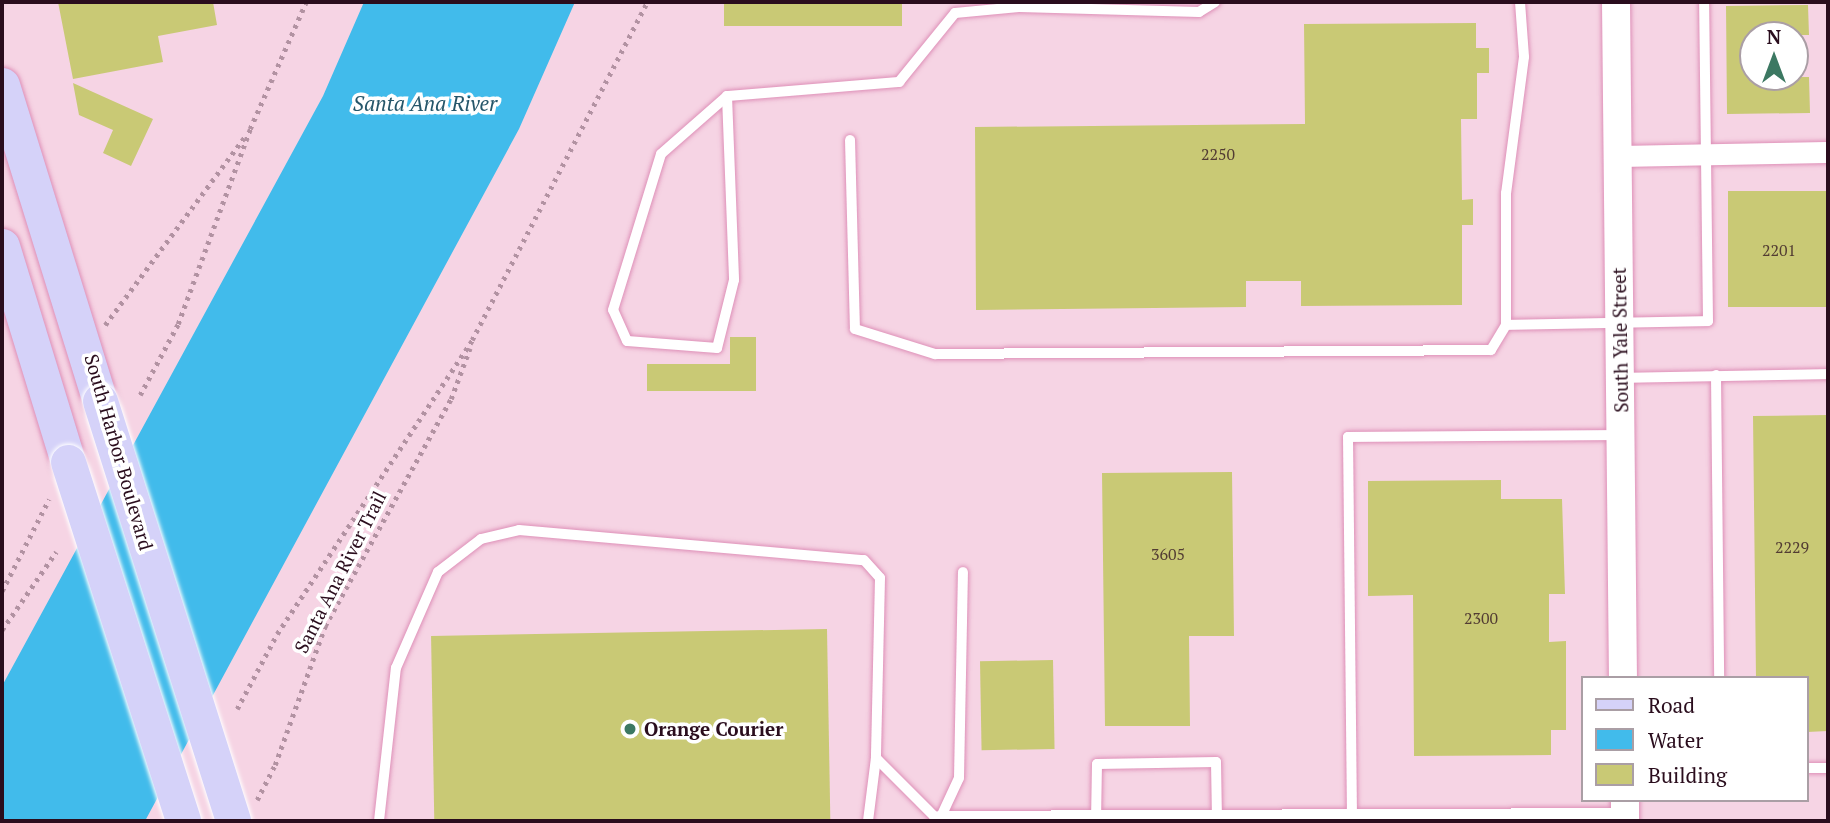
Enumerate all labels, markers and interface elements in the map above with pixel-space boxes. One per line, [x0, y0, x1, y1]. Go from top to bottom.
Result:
north arrow [1739, 21, 1809, 91]
text: N [1767, 24, 1781, 49]
water label: Santa Ana River [353, 90, 497, 116]
house number: 2250 [1201, 144, 1235, 164]
house number: 2201 [1762, 240, 1796, 260]
street label: South Yale Street [1607, 267, 1633, 413]
street label: South Harbor Boulevard [80, 351, 158, 553]
street label: Santa Ana River Trail [289, 487, 391, 657]
house number: 2229 [1775, 537, 1809, 557]
house number: 3605 [1151, 544, 1185, 564]
house number: 2300 [1464, 608, 1498, 628]
legend [1582, 676, 1809, 802]
text: Road [1648, 691, 1695, 719]
place label: Orange Courier [644, 718, 783, 740]
marker: Orange Courier [622, 721, 638, 737]
text: Water [1648, 726, 1703, 754]
text: Building [1648, 761, 1727, 789]

